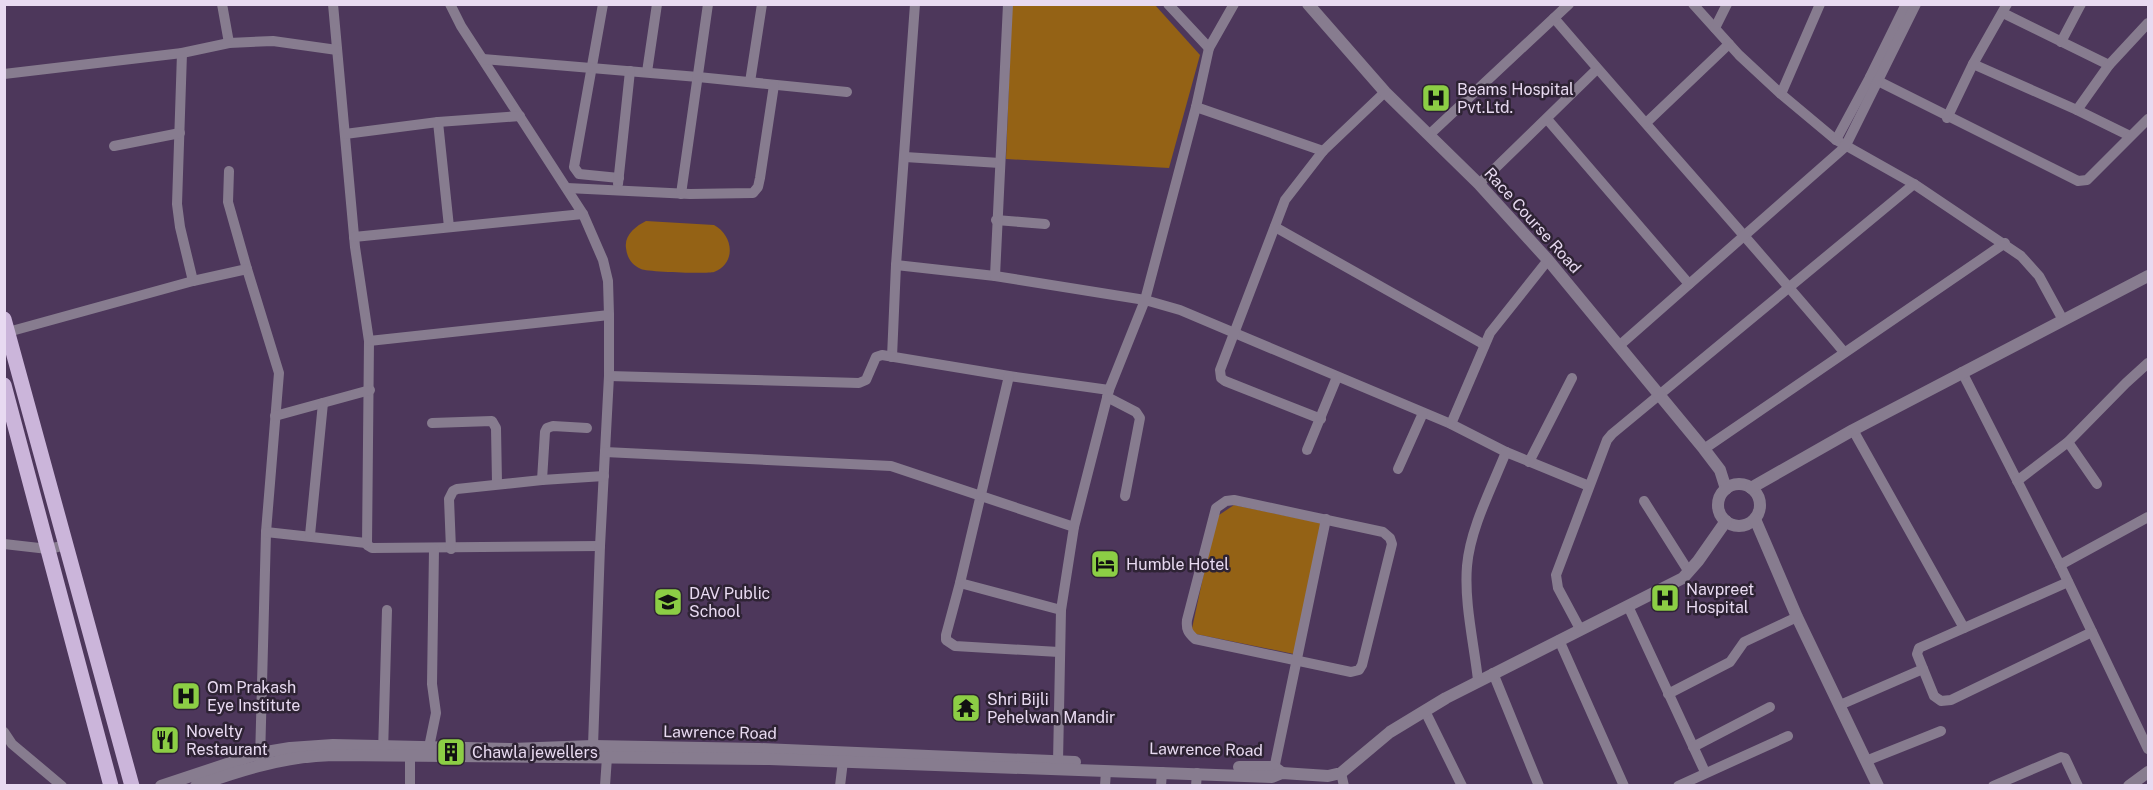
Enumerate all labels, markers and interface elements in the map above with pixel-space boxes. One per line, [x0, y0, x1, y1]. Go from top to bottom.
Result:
place label: Beams Hospital Pvt.Ltd. [1457, 80, 1574, 117]
hospital icon: Beams Hospital Pvt.Ltd. [1420, 82, 1452, 114]
street label: Race Course Road [1480, 164, 1585, 277]
hotel icon: Humble Hotel [1089, 548, 1121, 580]
place label: Humble Hotel [1126, 555, 1229, 574]
place label: Navpreet Hospital [1686, 580, 1754, 617]
hospital icon: Navpreet Hospital [1649, 582, 1681, 614]
place label: DAV Public School [689, 584, 770, 621]
school or university icon: DAV Public School [652, 586, 684, 618]
place label: Om Prakash Eye Institute [207, 678, 300, 715]
hospital icon: Om Prakash Eye Institute [170, 680, 202, 712]
place label: Shri Bijli Pehelwan Mandir [987, 690, 1115, 727]
temple icon: Shri Bijli Pehelwan Mandir [950, 692, 982, 724]
place label: Novelty Restaurant [186, 722, 268, 759]
street label: Lawrence Road [663, 722, 777, 743]
restaurant icon: Novelty Restaurant [149, 724, 181, 756]
building icon: Chawla jewellers [435, 736, 467, 768]
street label: Lawrence Road [1149, 739, 1263, 760]
place label: Chawla jewellers [472, 743, 598, 762]

